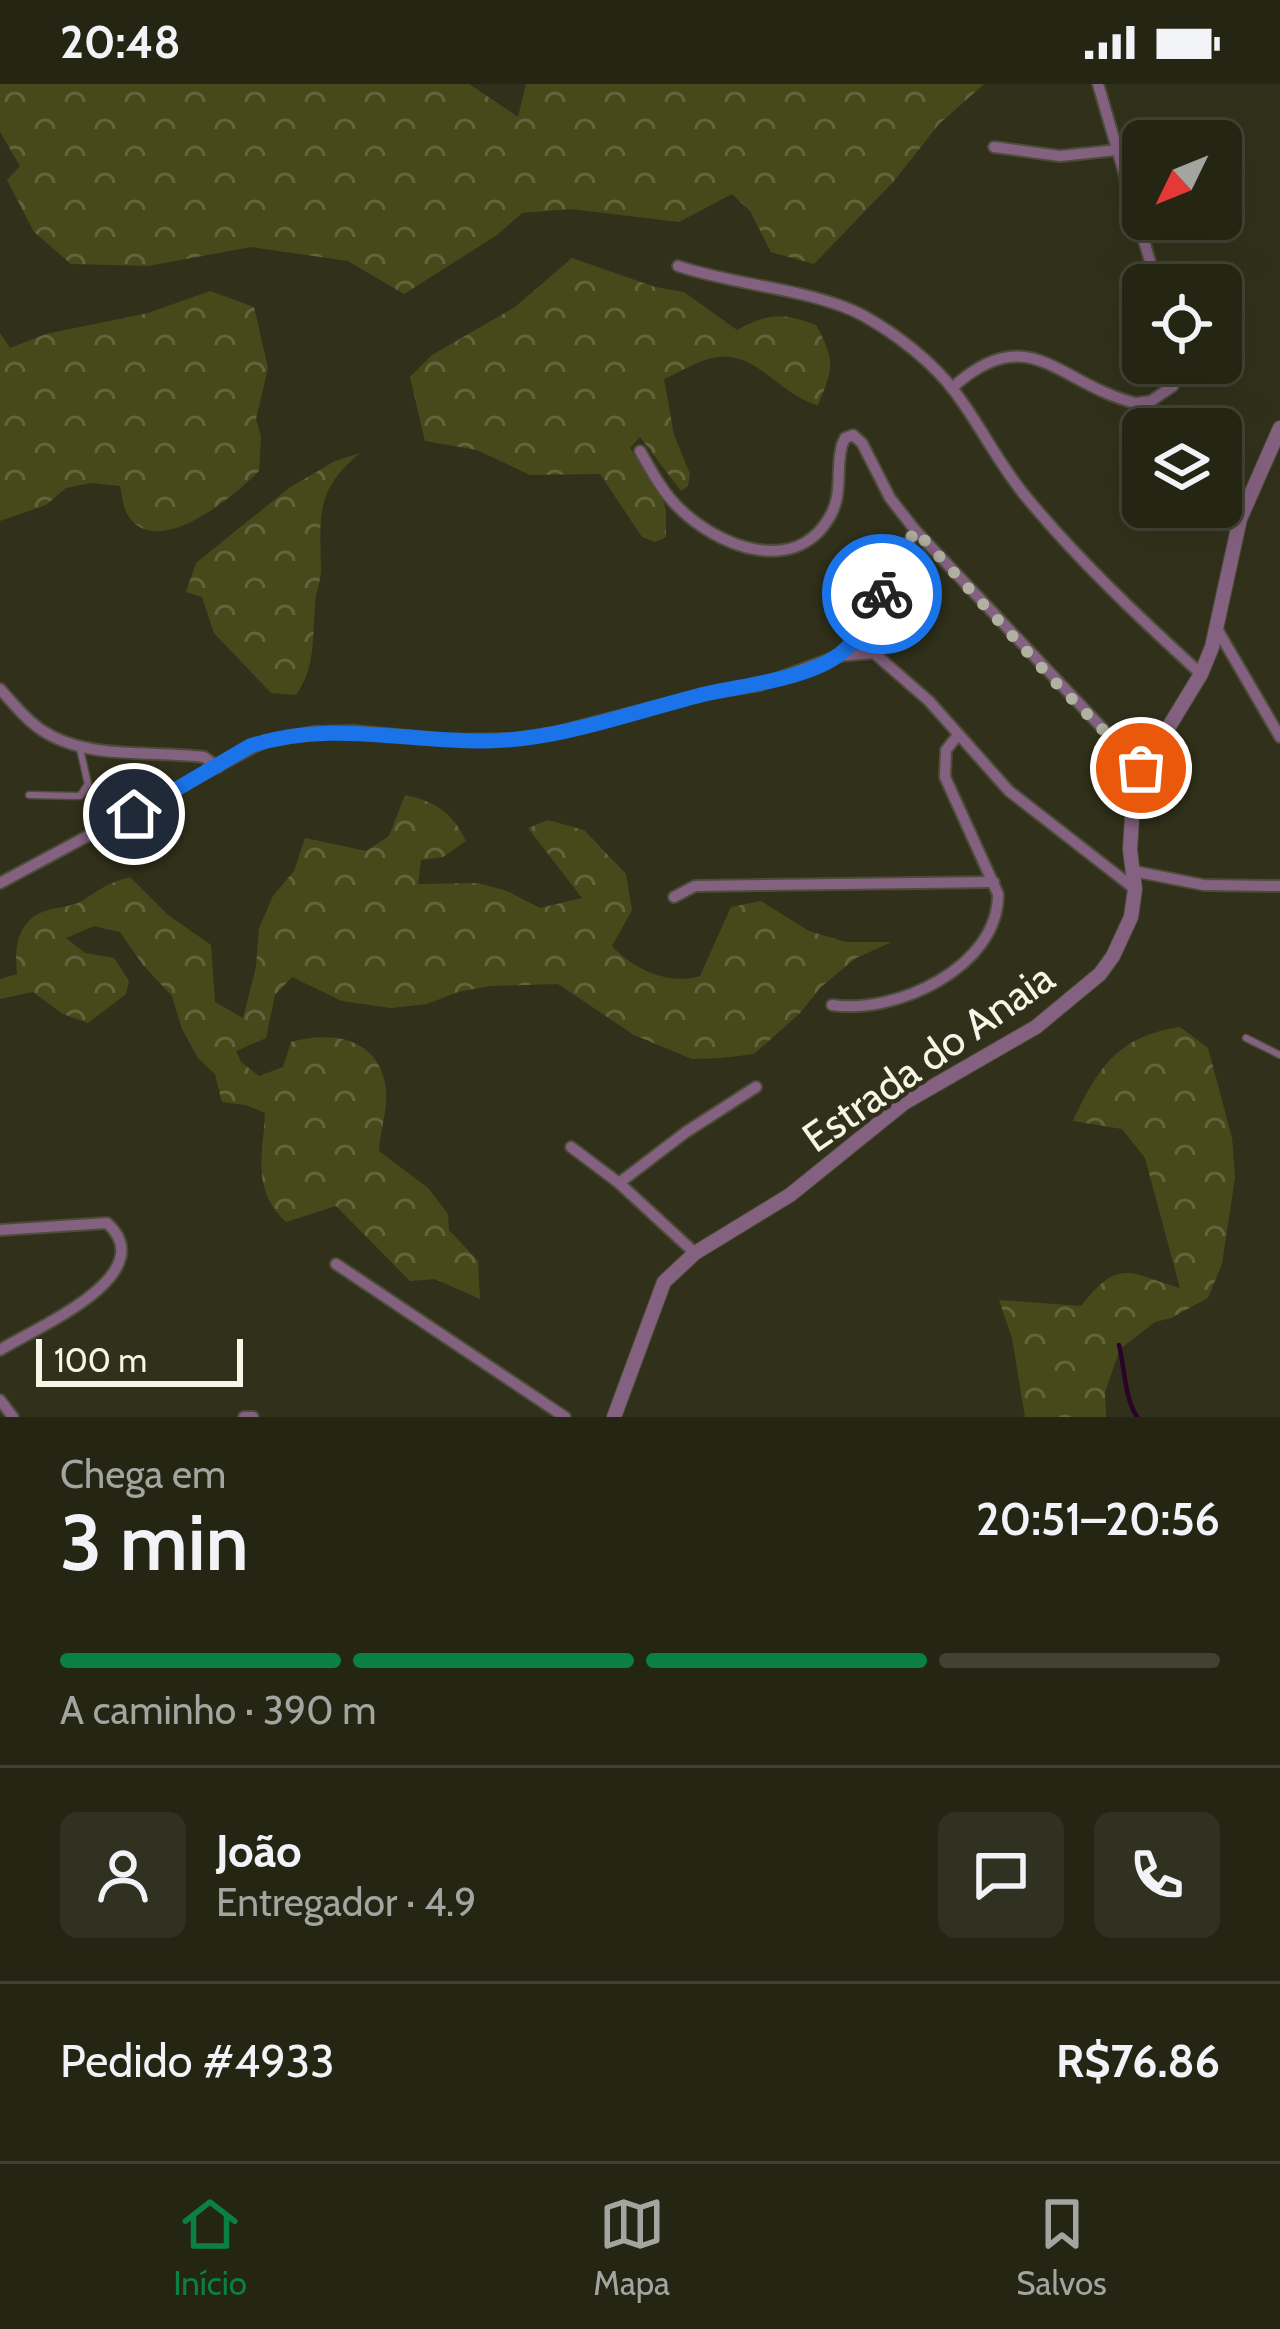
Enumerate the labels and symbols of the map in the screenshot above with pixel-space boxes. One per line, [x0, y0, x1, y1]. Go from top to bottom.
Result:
north arrow [1122, 120, 1242, 240]
courier [822, 534, 942, 654]
pin [1090, 717, 1192, 819]
pin [83, 763, 185, 865]
street label: Estrada do Anaia [792, 951, 1064, 1163]
scale bar [36, 1333, 243, 1386]

